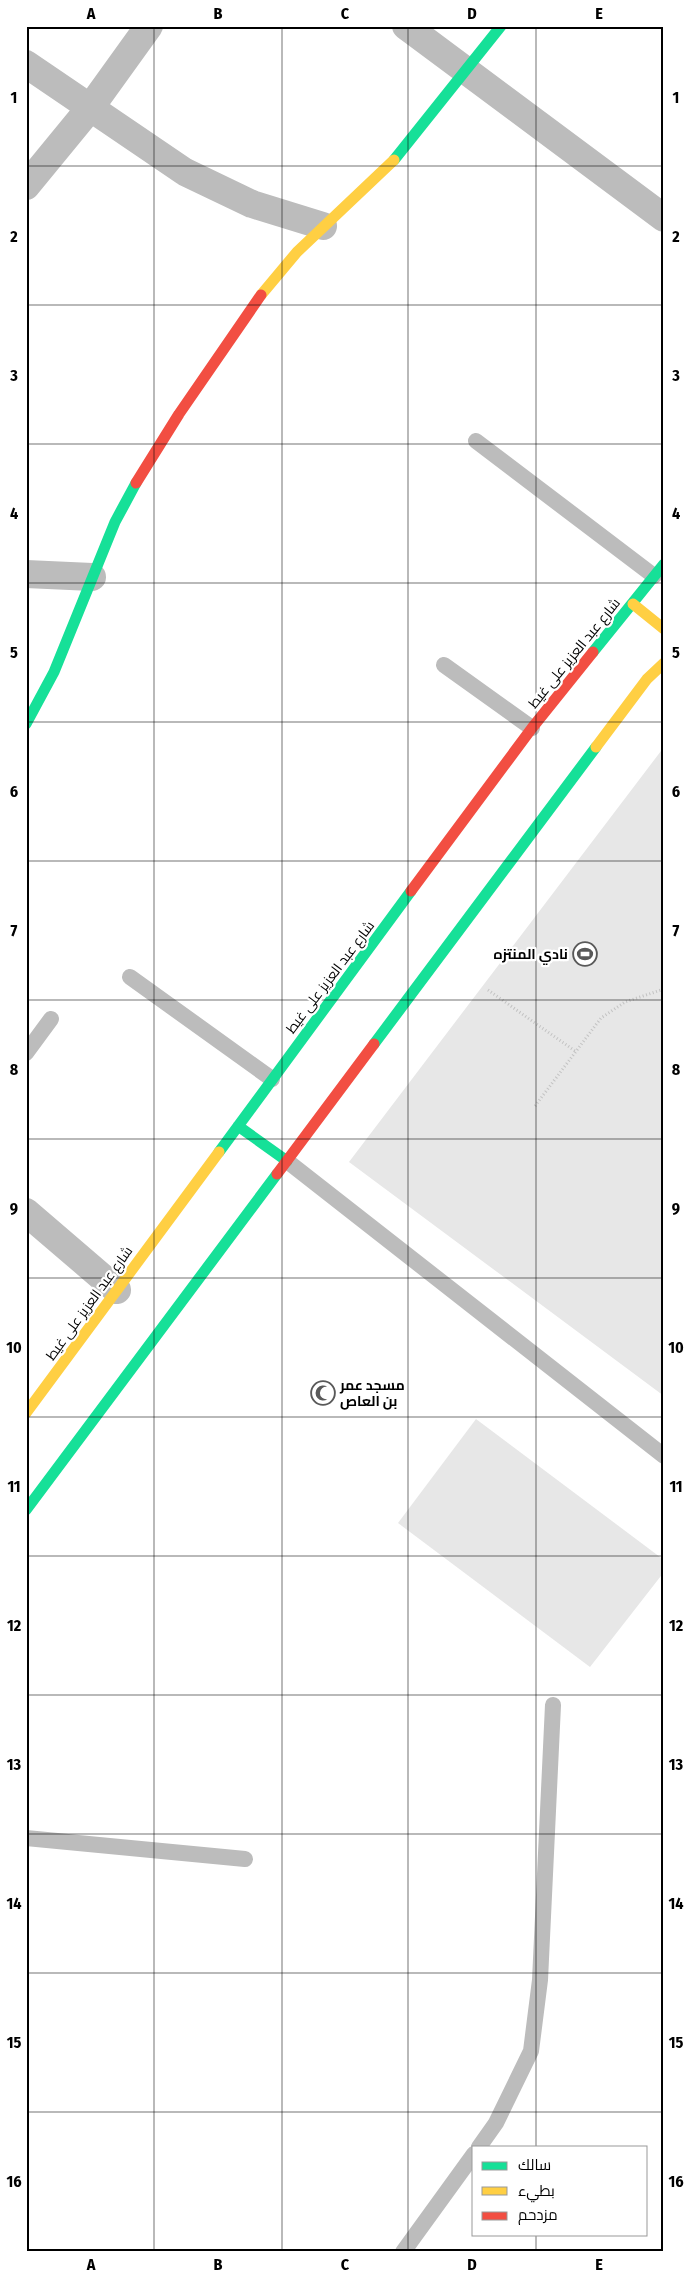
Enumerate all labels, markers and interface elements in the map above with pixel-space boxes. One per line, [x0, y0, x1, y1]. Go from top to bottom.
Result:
text: A [86, 4, 96, 23]
text: B [214, 4, 223, 23]
text: C [341, 4, 350, 23]
text: D [467, 4, 477, 23]
text: E [595, 4, 603, 23]
text: 1 [11, 88, 17, 107]
text: 1 [673, 88, 679, 107]
text: 2 [9, 227, 18, 246]
text: 2 [671, 227, 680, 246]
text: 3 [9, 366, 18, 385]
text: 3 [671, 366, 680, 385]
text: 4 [10, 504, 18, 523]
text: 4 [672, 504, 680, 523]
street label: شارع عبد العزيز على غيط [525, 595, 624, 712]
text: 5 [10, 643, 18, 662]
text: 5 [672, 643, 680, 662]
text: 6 [10, 782, 18, 801]
text: 6 [672, 782, 680, 801]
street label: شارع عبد العزيز على غيط [283, 918, 378, 1037]
text: 7 [11, 921, 18, 940]
text: 7 [673, 921, 680, 940]
sports icon: نادي المنتزه [572, 941, 598, 967]
place label: نادي المنتزه [493, 946, 568, 965]
text: 8 [10, 1060, 19, 1079]
text: 8 [672, 1060, 681, 1079]
text: 9 [10, 1199, 18, 1218]
text: 9 [672, 1199, 680, 1218]
street label: شارع عبد العزيز على غيط [42, 1243, 136, 1364]
text: 10 [6, 1338, 22, 1357]
text: 10 [668, 1338, 684, 1357]
place label: مسجد عمر بن العاص [339, 1377, 405, 1410]
mosque icon: مسجد عمر بن العاص [310, 1380, 336, 1406]
text: 11 [7, 1477, 21, 1496]
text: 11 [669, 1477, 683, 1496]
text: 12 [7, 1616, 22, 1635]
text: 12 [669, 1616, 684, 1635]
text: 13 [7, 1755, 22, 1774]
text: 13 [669, 1755, 684, 1774]
text: 14 [7, 1894, 22, 1913]
text: 14 [669, 1894, 684, 1913]
text: 15 [7, 2033, 21, 2052]
text: 15 [669, 2033, 683, 2052]
legend [472, 2146, 648, 2236]
text: سالك [518, 2156, 551, 2174]
text: 16 [6, 2172, 22, 2191]
text: 16 [668, 2172, 684, 2191]
text: بطيء [518, 2182, 555, 2203]
text: مزدحم [518, 2206, 558, 2225]
text: A [86, 2255, 96, 2274]
text: B [214, 2255, 223, 2274]
text: C [341, 2255, 350, 2274]
text: D [467, 2255, 477, 2274]
text: E [595, 2255, 603, 2274]

